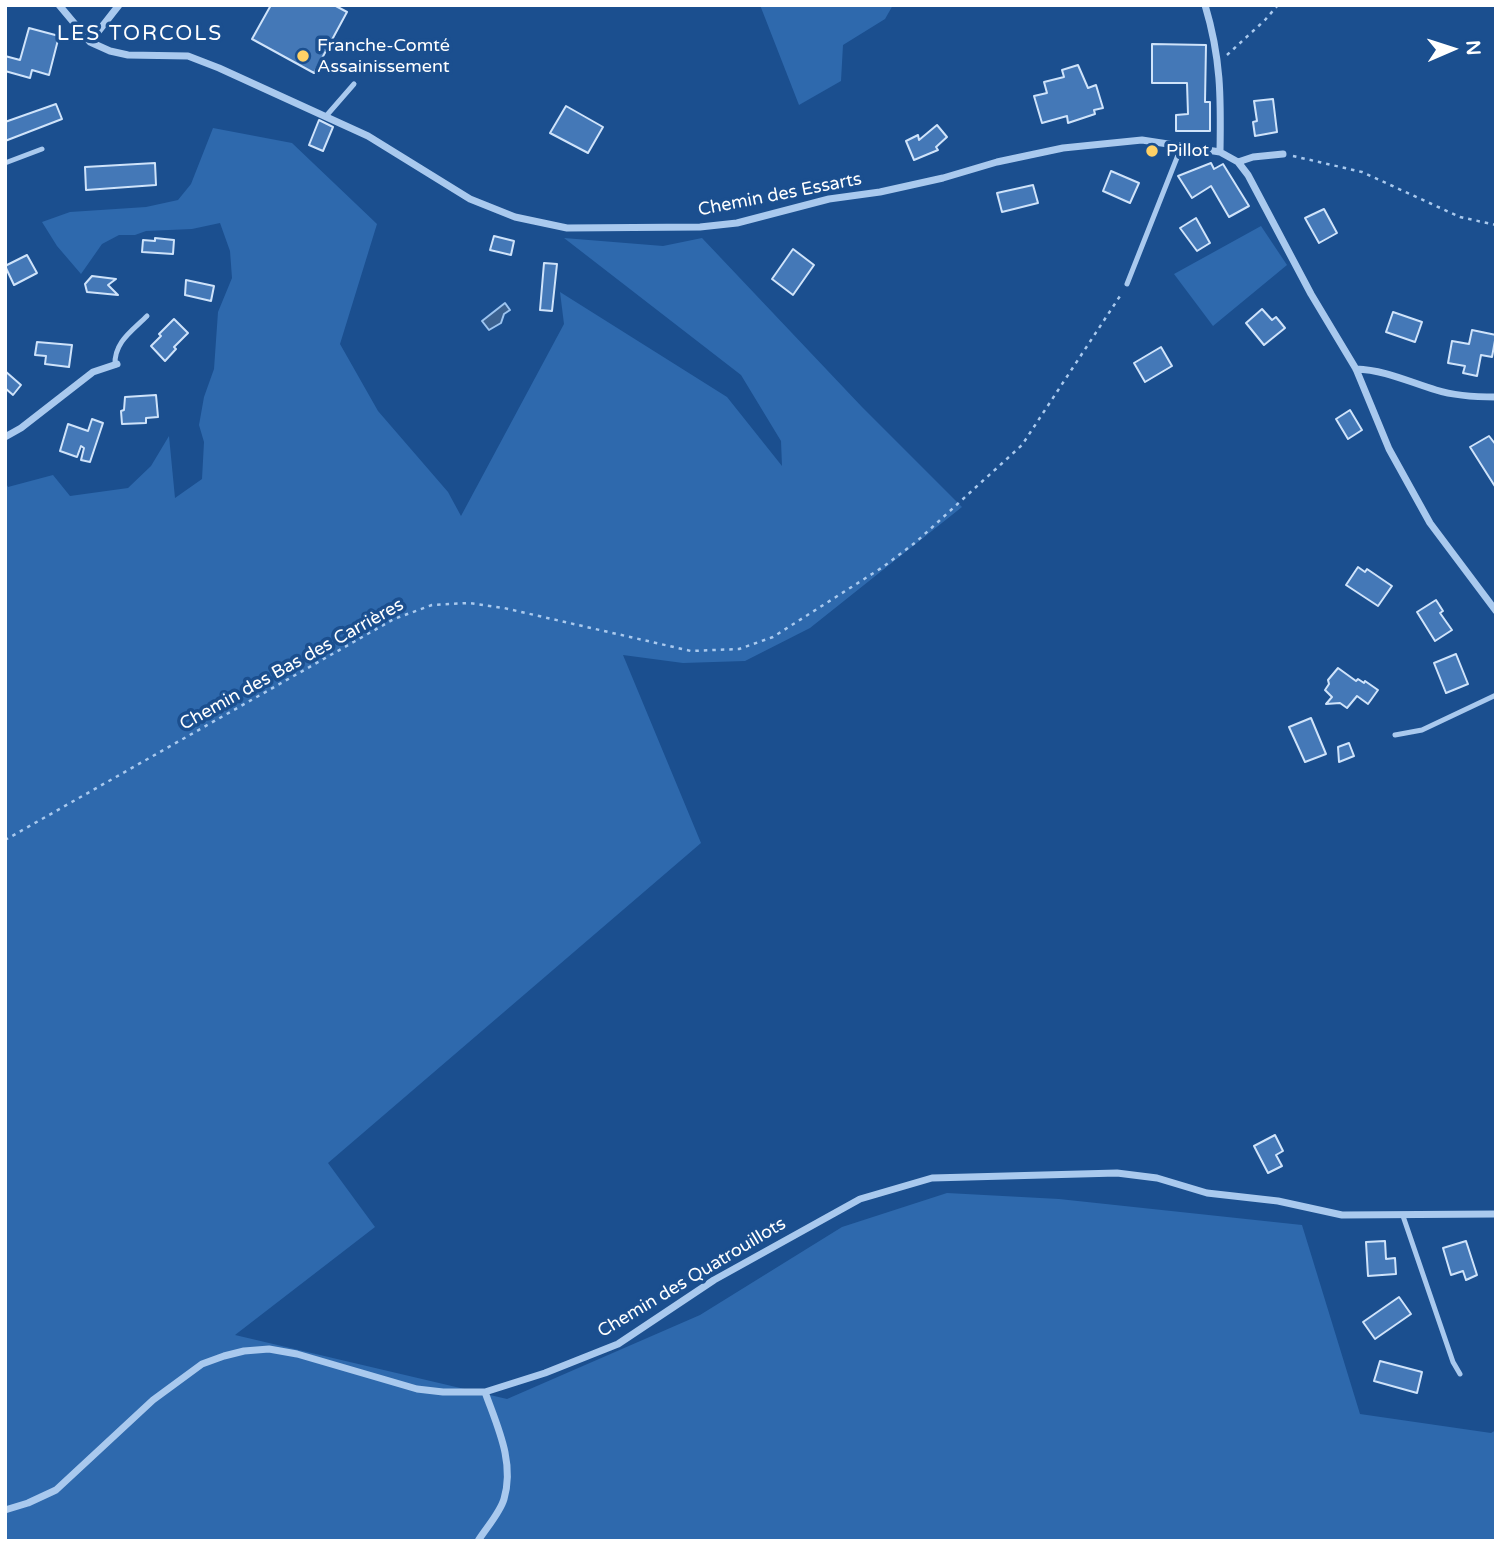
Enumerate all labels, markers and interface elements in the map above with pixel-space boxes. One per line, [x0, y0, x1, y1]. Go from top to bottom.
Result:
north arrow [1417, 14, 1487, 84]
district label: LES TORCOLS [58, 21, 222, 47]
place label: Franche-Comté Assainissement [317, 35, 450, 78]
text: N [1462, 40, 1484, 56]
marker: Franche-Comté Assainissement [295, 48, 311, 64]
place label: Pillot [1166, 140, 1209, 162]
marker: Pillot [1144, 143, 1160, 159]
street label: Chemin des Essarts [696, 169, 864, 221]
street label: Chemin des Bas des Carrières [176, 594, 408, 736]
street label: Chemin des Quatrouillots [594, 1213, 790, 1343]

